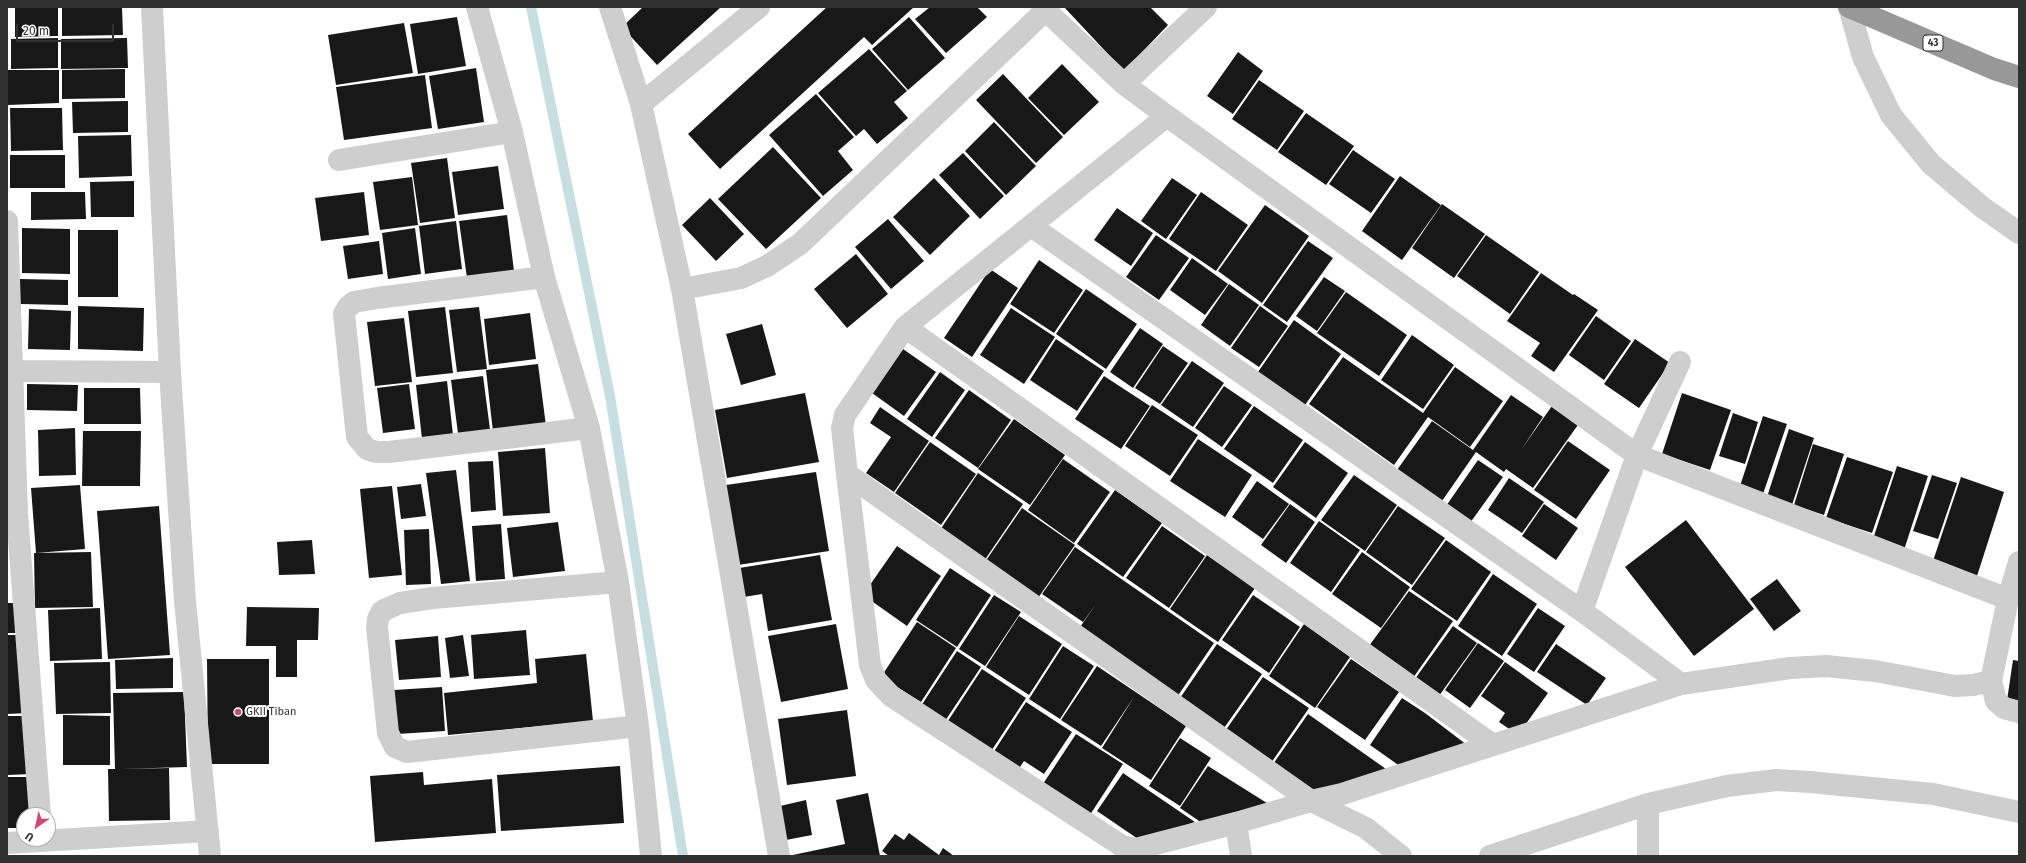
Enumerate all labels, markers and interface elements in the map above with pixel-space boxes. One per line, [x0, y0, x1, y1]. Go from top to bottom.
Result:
scale bar [18, 16, 116, 42]
text: 20 m [23, 24, 49, 38]
road number: 43 [1923, 35, 1943, 51]
place label: GKII Tiban [246, 705, 296, 719]
marker: GKII Tiban [233, 707, 243, 717]
north arrow [16, 807, 56, 847]
text: U [23, 829, 36, 844]

